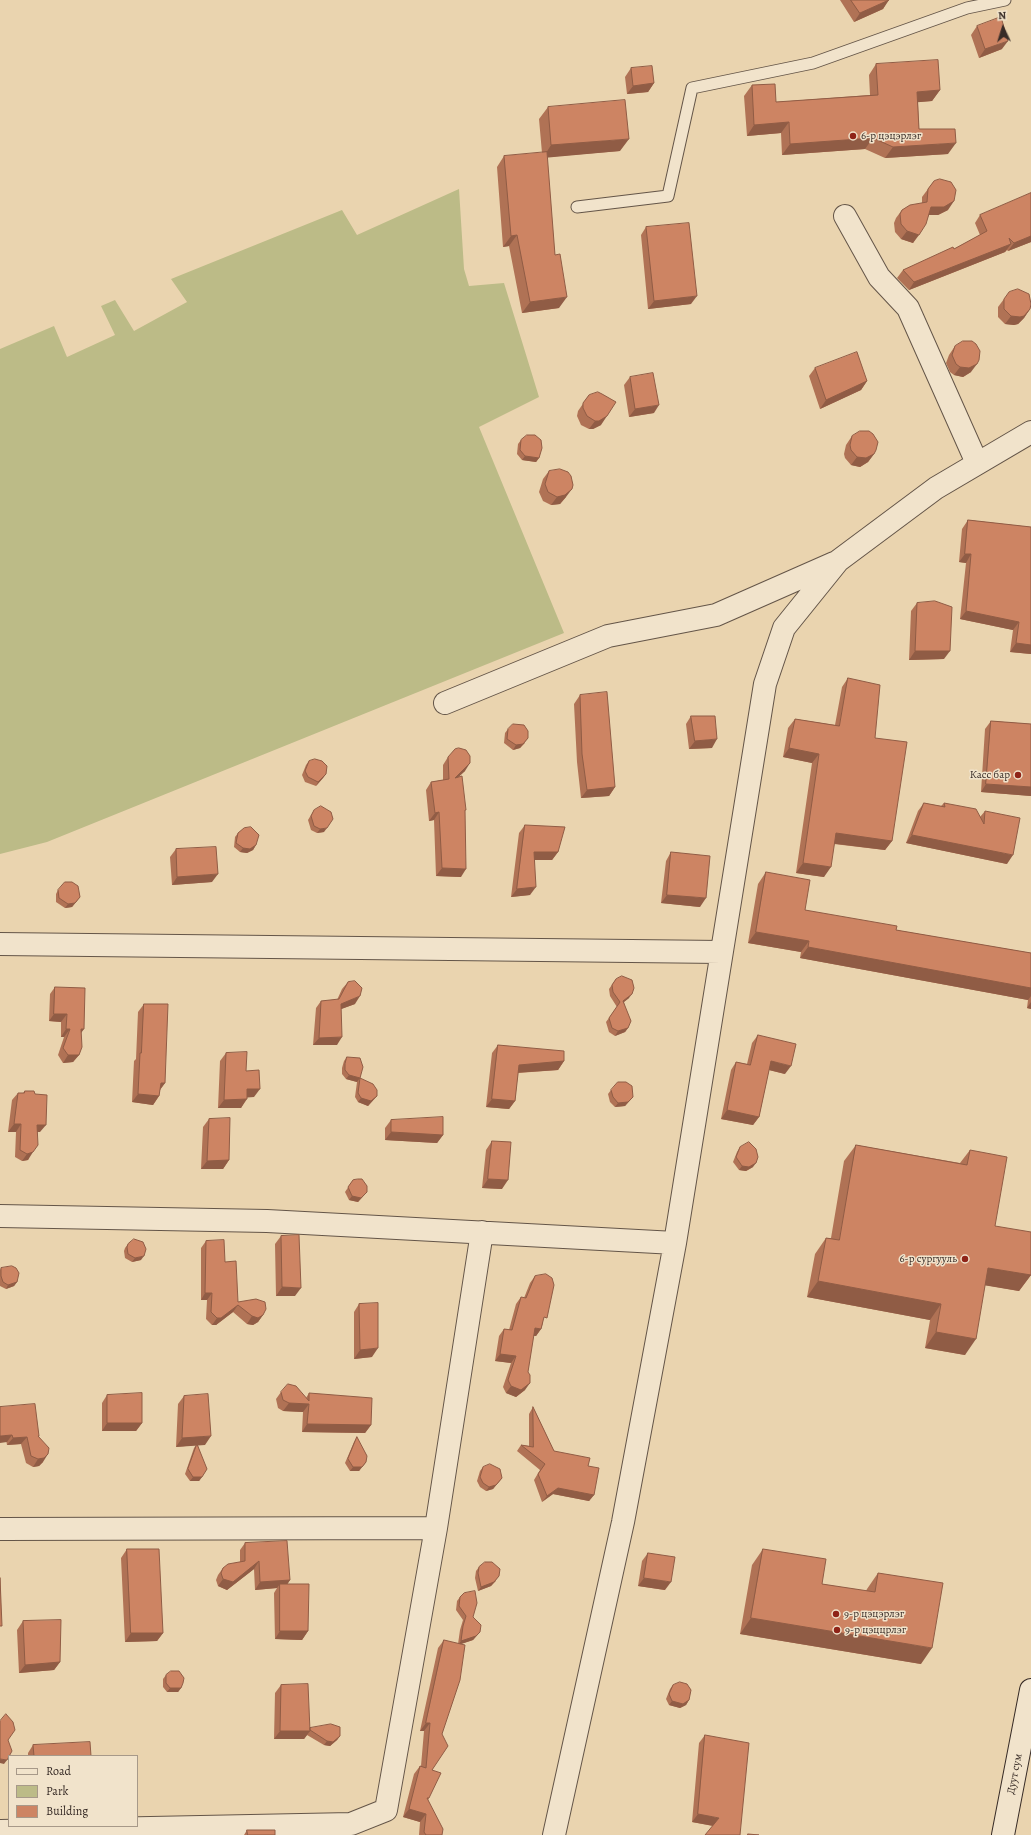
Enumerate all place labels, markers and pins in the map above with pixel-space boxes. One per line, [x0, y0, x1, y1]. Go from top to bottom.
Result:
place label: 6-р цэцэрлэг [861, 129, 921, 143]
marker: 6-р цэцэрлэг [848, 131, 858, 141]
place label: Касс бар [970, 768, 1010, 782]
marker: Касс бар [1013, 770, 1023, 780]
place label: 6-р сургууль [899, 1252, 957, 1266]
marker: 6-р сургууль [960, 1254, 970, 1264]
place label: 9-р цэцэрлэг [844, 1607, 904, 1621]
marker: 9-р цэцэрлэг [831, 1609, 841, 1619]
place label: 9-р цэццрлэг [845, 1623, 906, 1637]
marker: 9-р цэццрлэг [832, 1625, 842, 1635]

